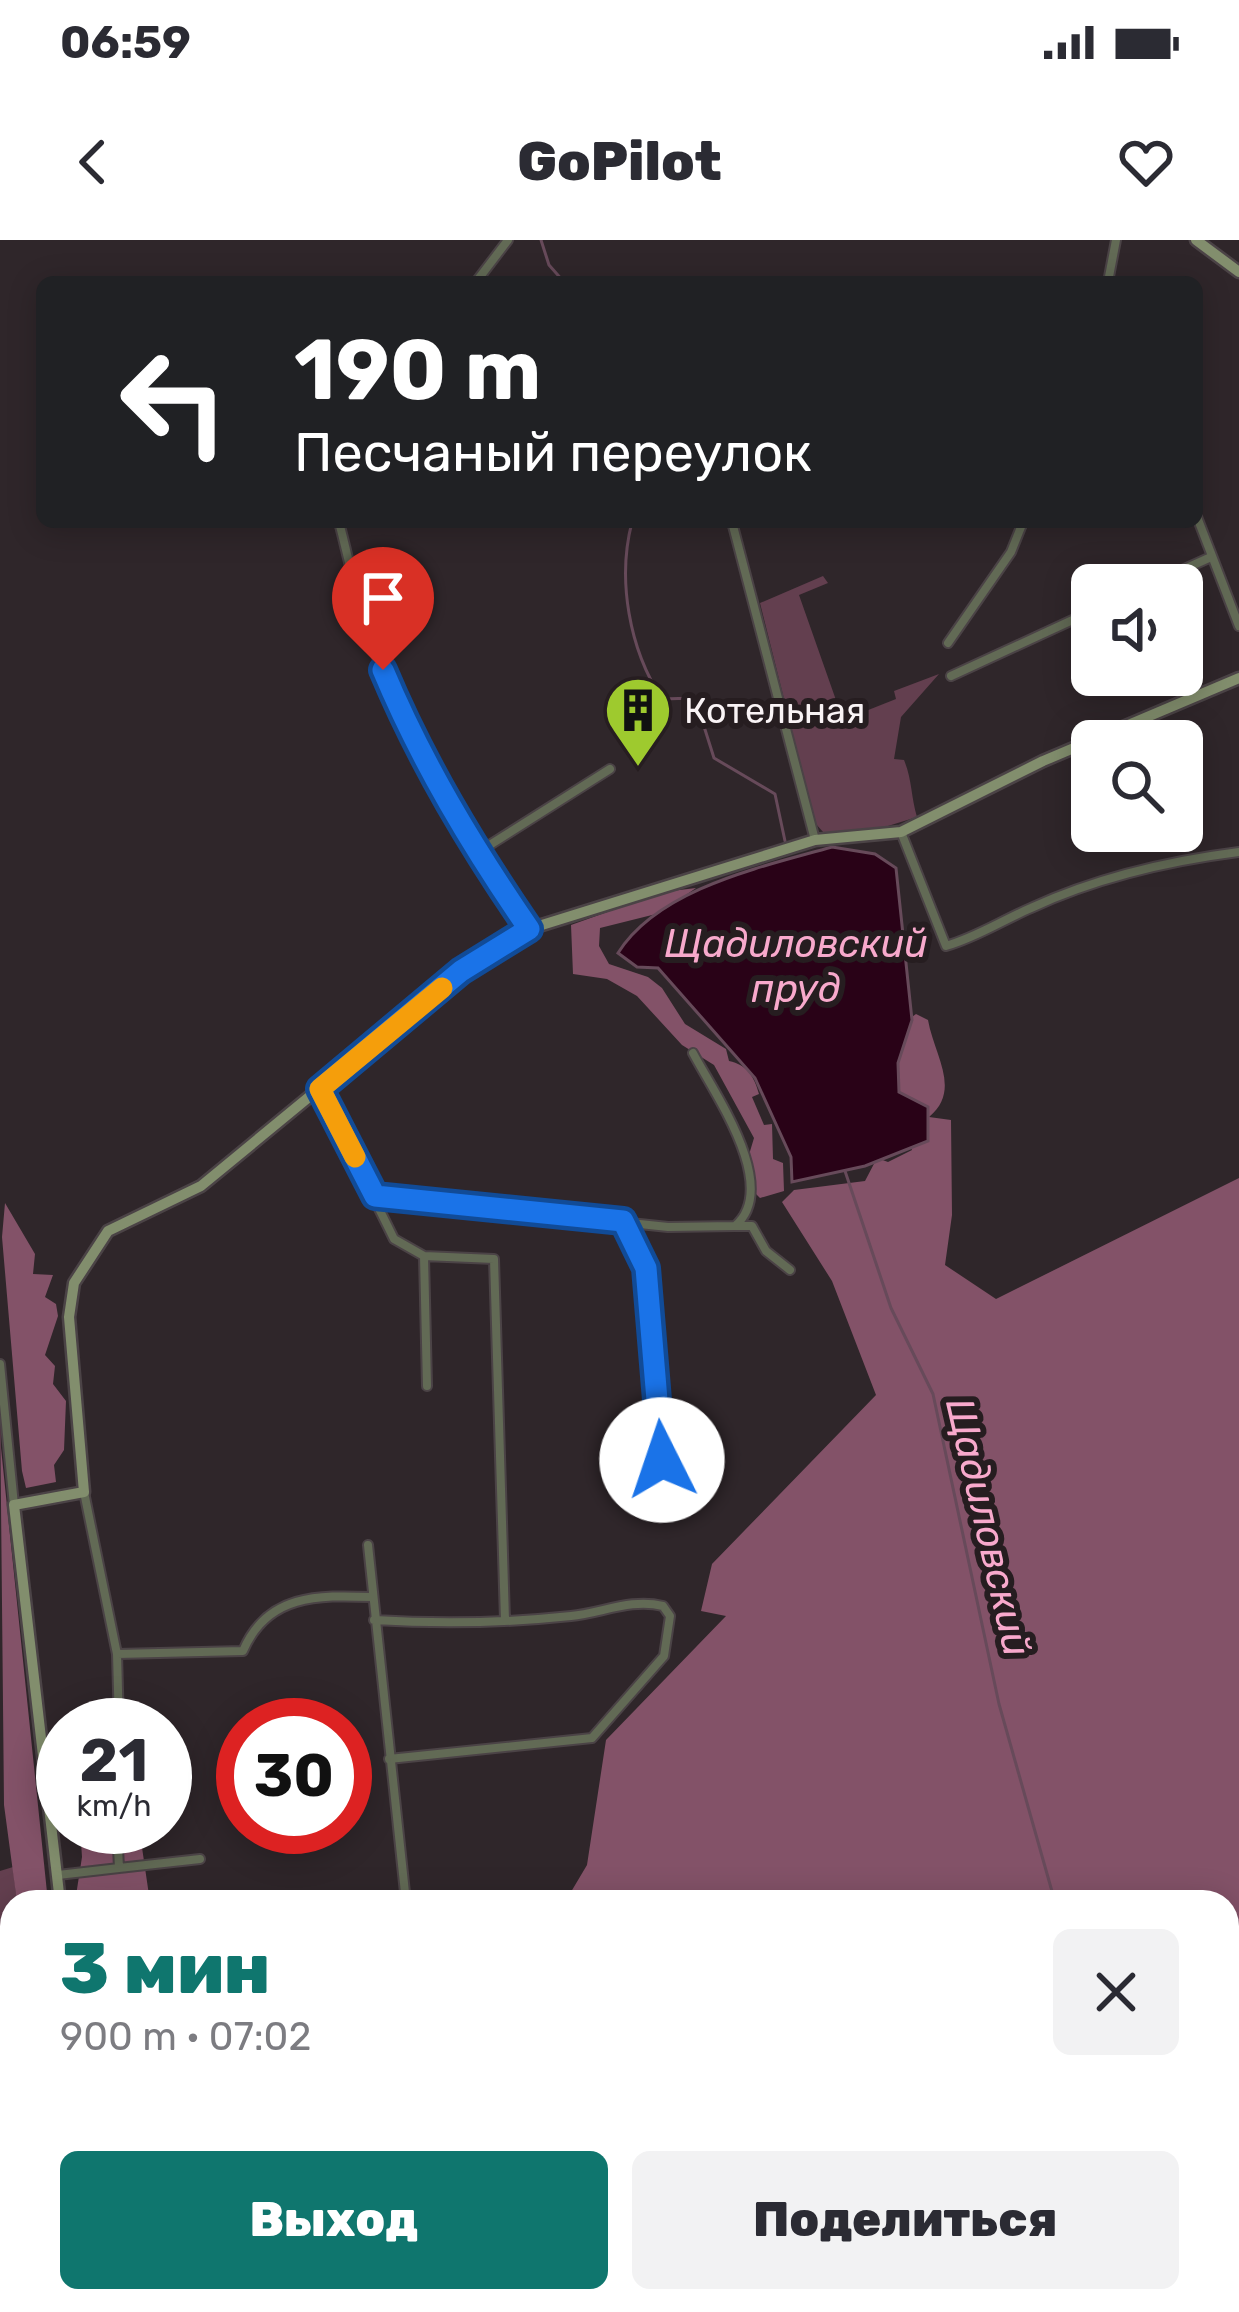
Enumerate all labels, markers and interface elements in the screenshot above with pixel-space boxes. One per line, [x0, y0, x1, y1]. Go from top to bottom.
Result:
text: 06:59 [60, 16, 191, 69]
icon: back [60, 129, 126, 195]
icon: heart [1113, 129, 1179, 195]
text: GoPilot [517, 130, 722, 194]
text: 190 m [294, 320, 542, 420]
icon: left [96, 324, 252, 480]
text: Песчаный переулок [294, 421, 812, 485]
pin [332, 547, 434, 670]
map controls [1071, 564, 1203, 852]
button: sound [1071, 564, 1203, 696]
icon: arrive [350, 565, 416, 631]
building icon: Котельная [603, 675, 673, 769]
place label: Котельная [684, 689, 865, 732]
button: search [1071, 720, 1203, 852]
water label: Щадиловский пруд [664, 921, 928, 1012]
water label: Щадиловский [936, 1394, 1040, 1660]
position arrow [599, 1397, 725, 1523]
speed limit sign: 30 [216, 1698, 372, 1854]
text: 21 [80, 1725, 148, 1796]
text: km/h [77, 1788, 151, 1824]
text: 3 мин [60, 1926, 271, 2011]
button: close [1053, 1929, 1179, 2055]
text: 900 m · 07:02 [60, 2014, 311, 2060]
button: Выход [60, 2151, 608, 2289]
button: Поделиться [632, 2151, 1179, 2289]

